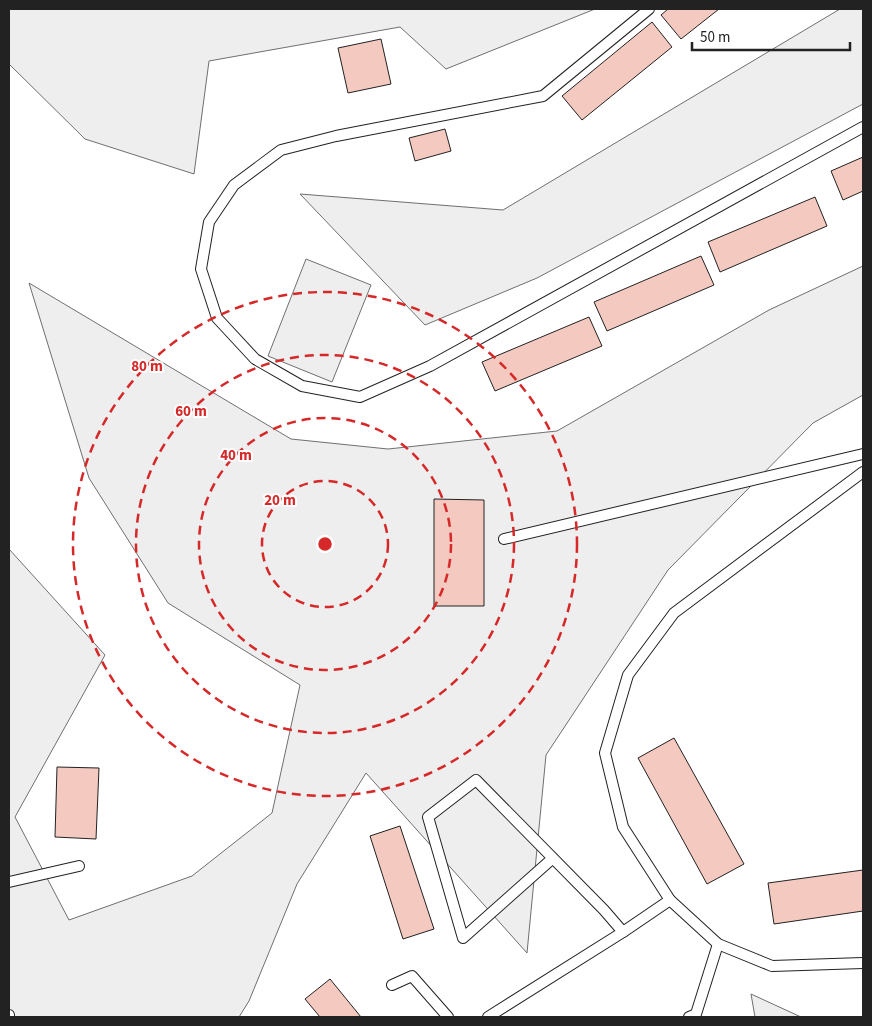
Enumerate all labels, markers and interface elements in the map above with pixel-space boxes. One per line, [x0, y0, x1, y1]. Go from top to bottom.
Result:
scale bar [692, 20, 850, 52]
text: 50 m [700, 27, 730, 48]
text: 80 m [131, 356, 163, 377]
text: 60 m [175, 401, 207, 422]
text: 40 m [220, 445, 252, 466]
text: 20 m [264, 490, 296, 511]
centre of rings [316, 535, 334, 553]

